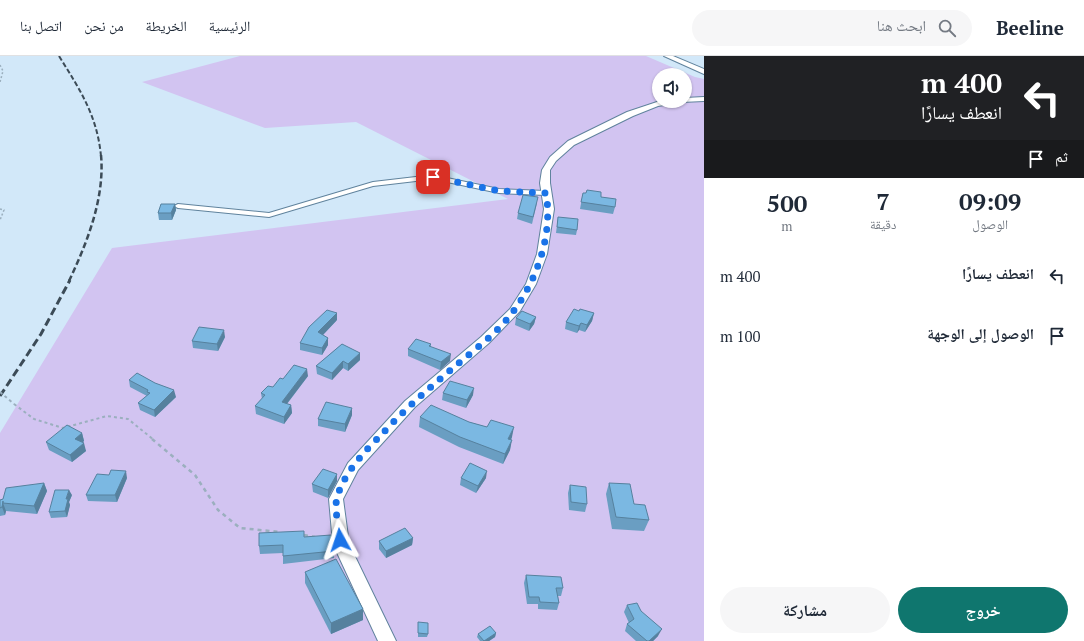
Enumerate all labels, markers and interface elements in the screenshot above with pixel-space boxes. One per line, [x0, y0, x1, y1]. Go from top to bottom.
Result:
search box [692, 10, 972, 46]
text: ابحث هنا [877, 15, 926, 35]
text: Beeline [996, 15, 1064, 40]
text: اتصل بنا [20, 16, 62, 35]
text: من نحن [84, 16, 124, 35]
text: الخريطة [146, 16, 187, 35]
text: الرئيسية [209, 16, 250, 35]
icon: search [936, 17, 958, 39]
text: 400 m [921, 64, 1002, 101]
map controls [652, 68, 692, 108]
button: sound [652, 68, 692, 108]
icon: left [1016, 72, 1068, 124]
text: انعطف يسارًا [921, 100, 1002, 124]
text: ثم [1055, 146, 1068, 166]
icon: arrive [1025, 148, 1047, 170]
pin [416, 160, 450, 194]
icon: arrive [422, 166, 444, 188]
text: 7 [876, 185, 890, 217]
text: 09:09 [959, 185, 1021, 217]
text: 500 [767, 187, 807, 219]
text: دقيقة [870, 215, 896, 233]
text: الوصول [972, 215, 1008, 233]
text: m [781, 217, 793, 235]
text: انعطف يسارًا [962, 263, 1034, 283]
icon: left [1046, 265, 1068, 287]
text: 400 m [720, 266, 761, 286]
text: الوصول إلى الوجهة [927, 323, 1034, 343]
icon: arrive [1046, 325, 1068, 347]
text: 100 m [720, 326, 761, 346]
position arrow [319, 519, 361, 561]
button: مشاركة [720, 587, 890, 633]
button: خروج [898, 587, 1068, 633]

